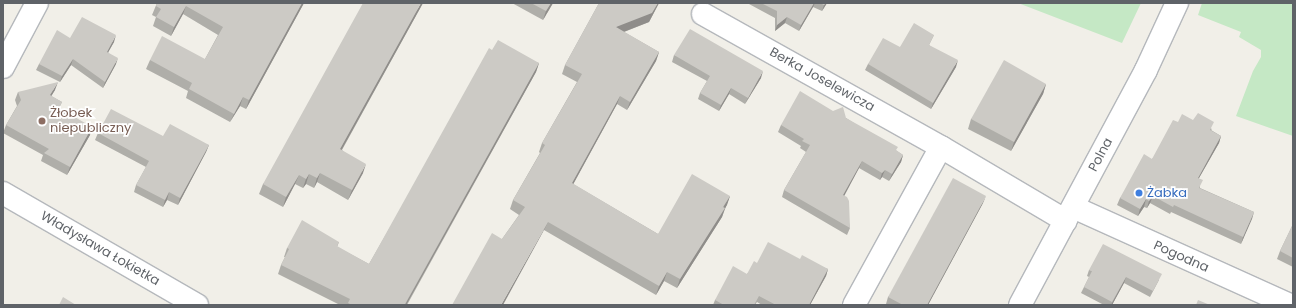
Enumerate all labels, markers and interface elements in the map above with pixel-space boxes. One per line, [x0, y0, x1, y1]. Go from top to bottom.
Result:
street label: Berka Joselewicza [767, 45, 877, 115]
place label: Żłobek niepubliczny [50, 106, 131, 137]
marker: Żłobek niepubliczny [37, 116, 47, 126]
street label: Polna [1086, 135, 1116, 175]
place label: Żabka [1147, 185, 1187, 201]
marker: Żabka [1134, 188, 1144, 198]
street label: Władysława Łokietka [38, 209, 162, 289]
street label: Pogodna [1151, 238, 1211, 276]

